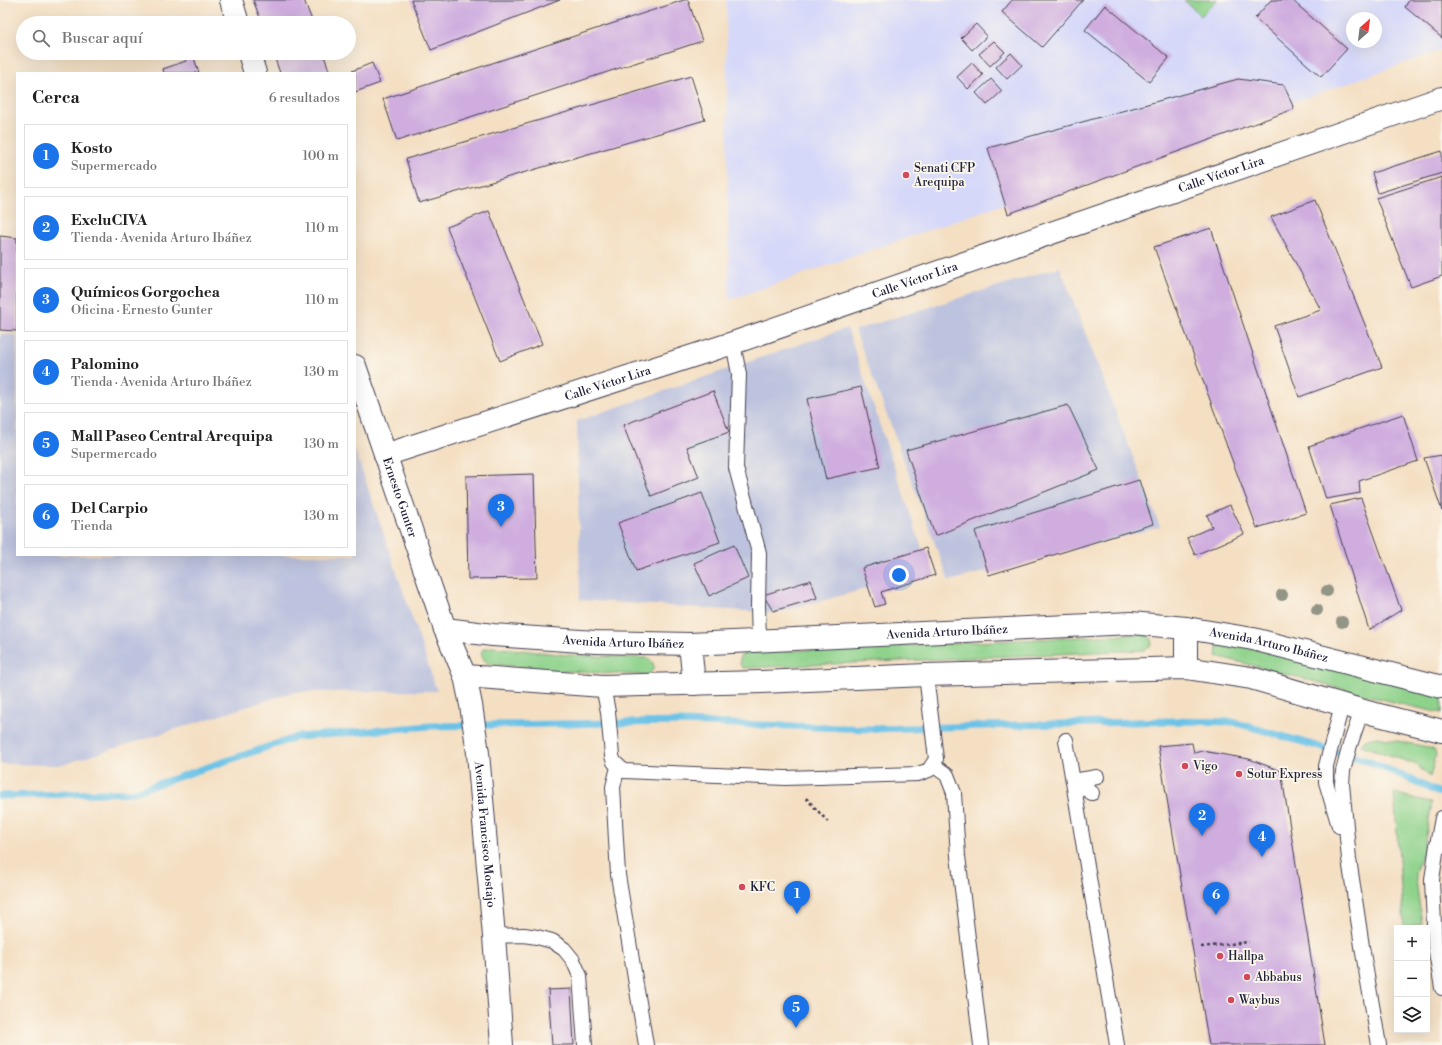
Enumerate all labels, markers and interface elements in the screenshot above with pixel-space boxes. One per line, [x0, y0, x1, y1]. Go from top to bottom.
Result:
north arrow [1346, 12, 1382, 48]
search box [16, 16, 356, 60]
icon: search [30, 27, 52, 49]
text: Buscar aquí [62, 29, 143, 48]
text: Cerca [32, 87, 80, 109]
text: 6 resultados [269, 90, 340, 106]
text: Kosto [71, 139, 113, 158]
text: 1 [43, 148, 49, 164]
text: 100 m [303, 148, 339, 164]
street label: Calle Víctor Lira [1176, 153, 1267, 197]
text: Supermercado [71, 158, 157, 174]
place label: Senati CFP Arequipa [913, 161, 975, 190]
marker: Senati CFP Arequipa [901, 170, 911, 180]
text: ExcluCIVA [71, 211, 147, 230]
text: 2 [42, 220, 50, 236]
text: 110 m [305, 220, 339, 236]
text: Tienda · Avenida Arturo Ibáñez [71, 230, 252, 246]
street label: Calle Víctor Lira [870, 259, 961, 302]
text: Químicos Gorgochea [71, 283, 220, 302]
text: 3 [42, 292, 50, 308]
text: 110 m [305, 292, 339, 308]
text: Oficina · Ernesto Gunter [71, 302, 213, 318]
text: Palomino [71, 355, 139, 374]
street label: Calle Víctor Lira [563, 363, 654, 405]
text: 4 [42, 364, 50, 380]
text: 130 m [304, 364, 339, 380]
text: Tienda · Avenida Arturo Ibáñez [71, 374, 252, 390]
text: Mall Paseo Central Arequipa [71, 427, 273, 446]
text: 5 [42, 436, 50, 452]
text: 130 m [304, 436, 339, 452]
text: Supermercado [71, 446, 157, 462]
street label: Ernesto Gunter [379, 456, 420, 540]
pin: 3 [488, 494, 514, 527]
text: Del Carpio [71, 499, 148, 518]
text: 6 [42, 508, 50, 524]
text: 130 m [304, 508, 339, 524]
text: Tienda [71, 518, 113, 534]
your location [889, 565, 909, 585]
street label: Avenida Arturo Ibáñez [885, 622, 1008, 643]
street label: Avenida Arturo Ibáñez [1207, 625, 1330, 666]
street label: Avenida Arturo Ibáñez [561, 633, 685, 652]
place label: Vigo [1192, 759, 1218, 774]
street label: Avenida Francisco Mostajo [471, 760, 499, 908]
marker: Vigo [1180, 761, 1190, 771]
place label: Sotur Express [1247, 767, 1322, 782]
marker: Sotur Express [1234, 769, 1244, 779]
pin: 2 [1189, 803, 1215, 836]
pin: 4 [1249, 824, 1275, 857]
place label: KFC [750, 880, 775, 895]
pin: 1 [784, 881, 810, 914]
marker: KFC [737, 882, 747, 892]
pin: 6 [1203, 882, 1229, 915]
map controls [1394, 925, 1430, 1033]
button: + [1394, 925, 1430, 961]
place label: Hallpa [1228, 949, 1265, 964]
marker: Hallpa [1215, 951, 1225, 961]
button: − [1394, 961, 1430, 997]
place label: Abbabus [1254, 970, 1302, 985]
marker: Abbabus [1242, 972, 1252, 982]
place label: Waybus [1238, 993, 1280, 1008]
pin: 5 [783, 995, 809, 1028]
marker: Waybus [1226, 995, 1236, 1005]
button: layers [1394, 997, 1430, 1033]

